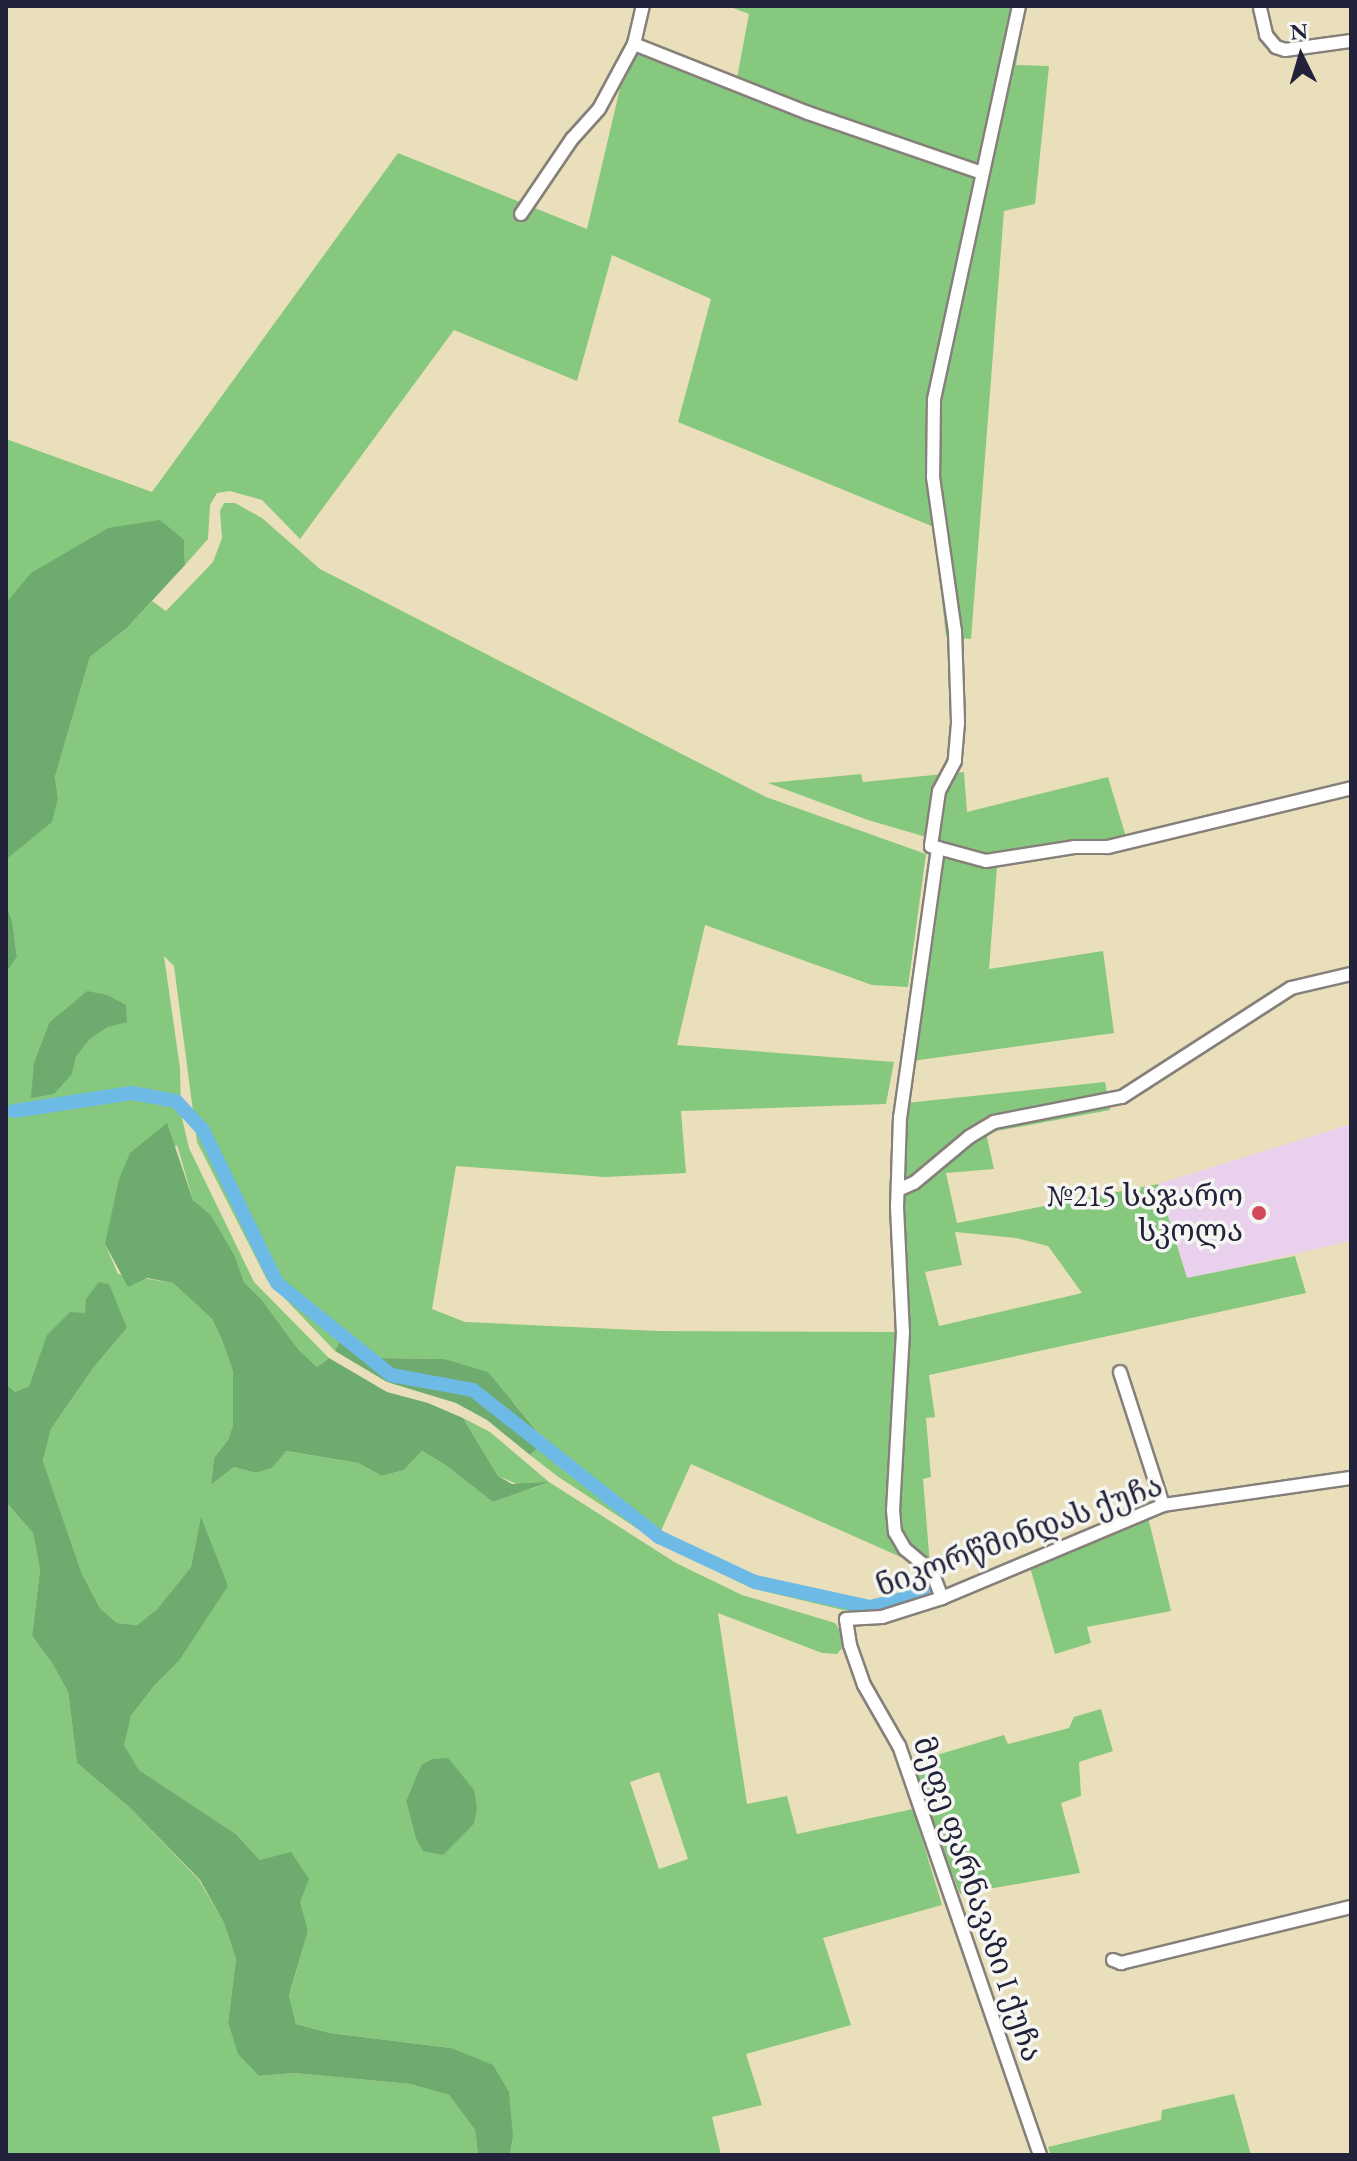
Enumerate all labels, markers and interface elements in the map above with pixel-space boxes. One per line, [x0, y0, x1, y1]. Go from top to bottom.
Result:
north arrow [1261, 16, 1341, 96]
text: N [1289, 16, 1309, 47]
place label: №215 საჯარო სკოლა [1047, 1178, 1243, 1248]
marker: №215 საჯარო სკოლა [1250, 1204, 1268, 1222]
street label: ნიკორწმინდას ქუჩა [871, 1467, 1167, 1605]
street label: მეფე ფარნავაზი I ქუჩა [905, 1732, 1051, 2066]

